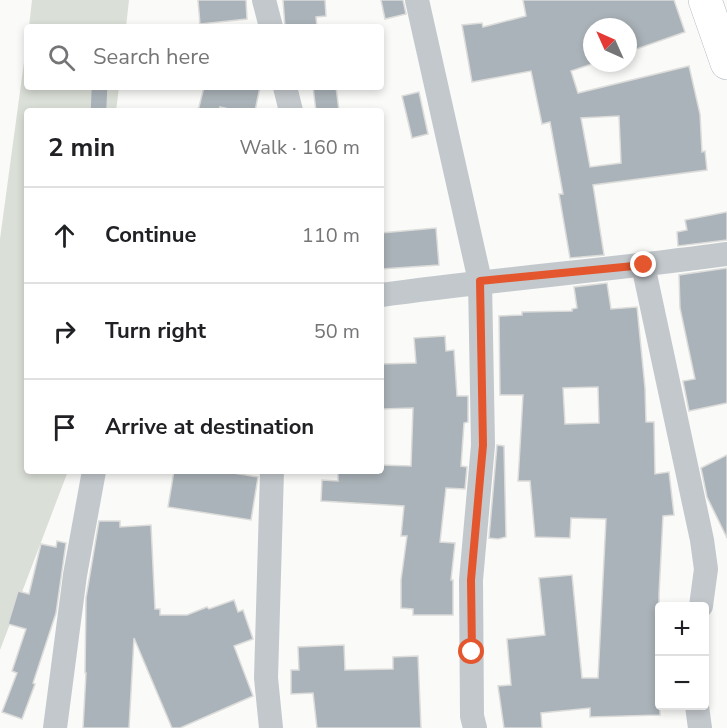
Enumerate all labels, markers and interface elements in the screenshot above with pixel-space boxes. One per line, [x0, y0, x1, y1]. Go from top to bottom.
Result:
north arrow [583, 18, 637, 72]
search box [24, 24, 384, 90]
icon: search [45, 41, 78, 74]
text: Search here [93, 42, 210, 72]
text: 2 min [48, 130, 115, 165]
text: Walk · 160 m [240, 134, 360, 161]
icon: ahead [48, 219, 81, 252]
text: Continue [105, 220, 196, 250]
text: 110 m [302, 222, 360, 249]
route end [630, 251, 656, 277]
icon: right [48, 315, 81, 348]
text: Turn right [105, 316, 206, 346]
text: 50 m [314, 318, 360, 345]
icon: arrive [48, 411, 81, 444]
text: Arrive at destination [105, 412, 314, 442]
map controls [655, 602, 709, 710]
button: + [655, 602, 709, 656]
route start [458, 638, 484, 664]
button: − [655, 656, 709, 710]

